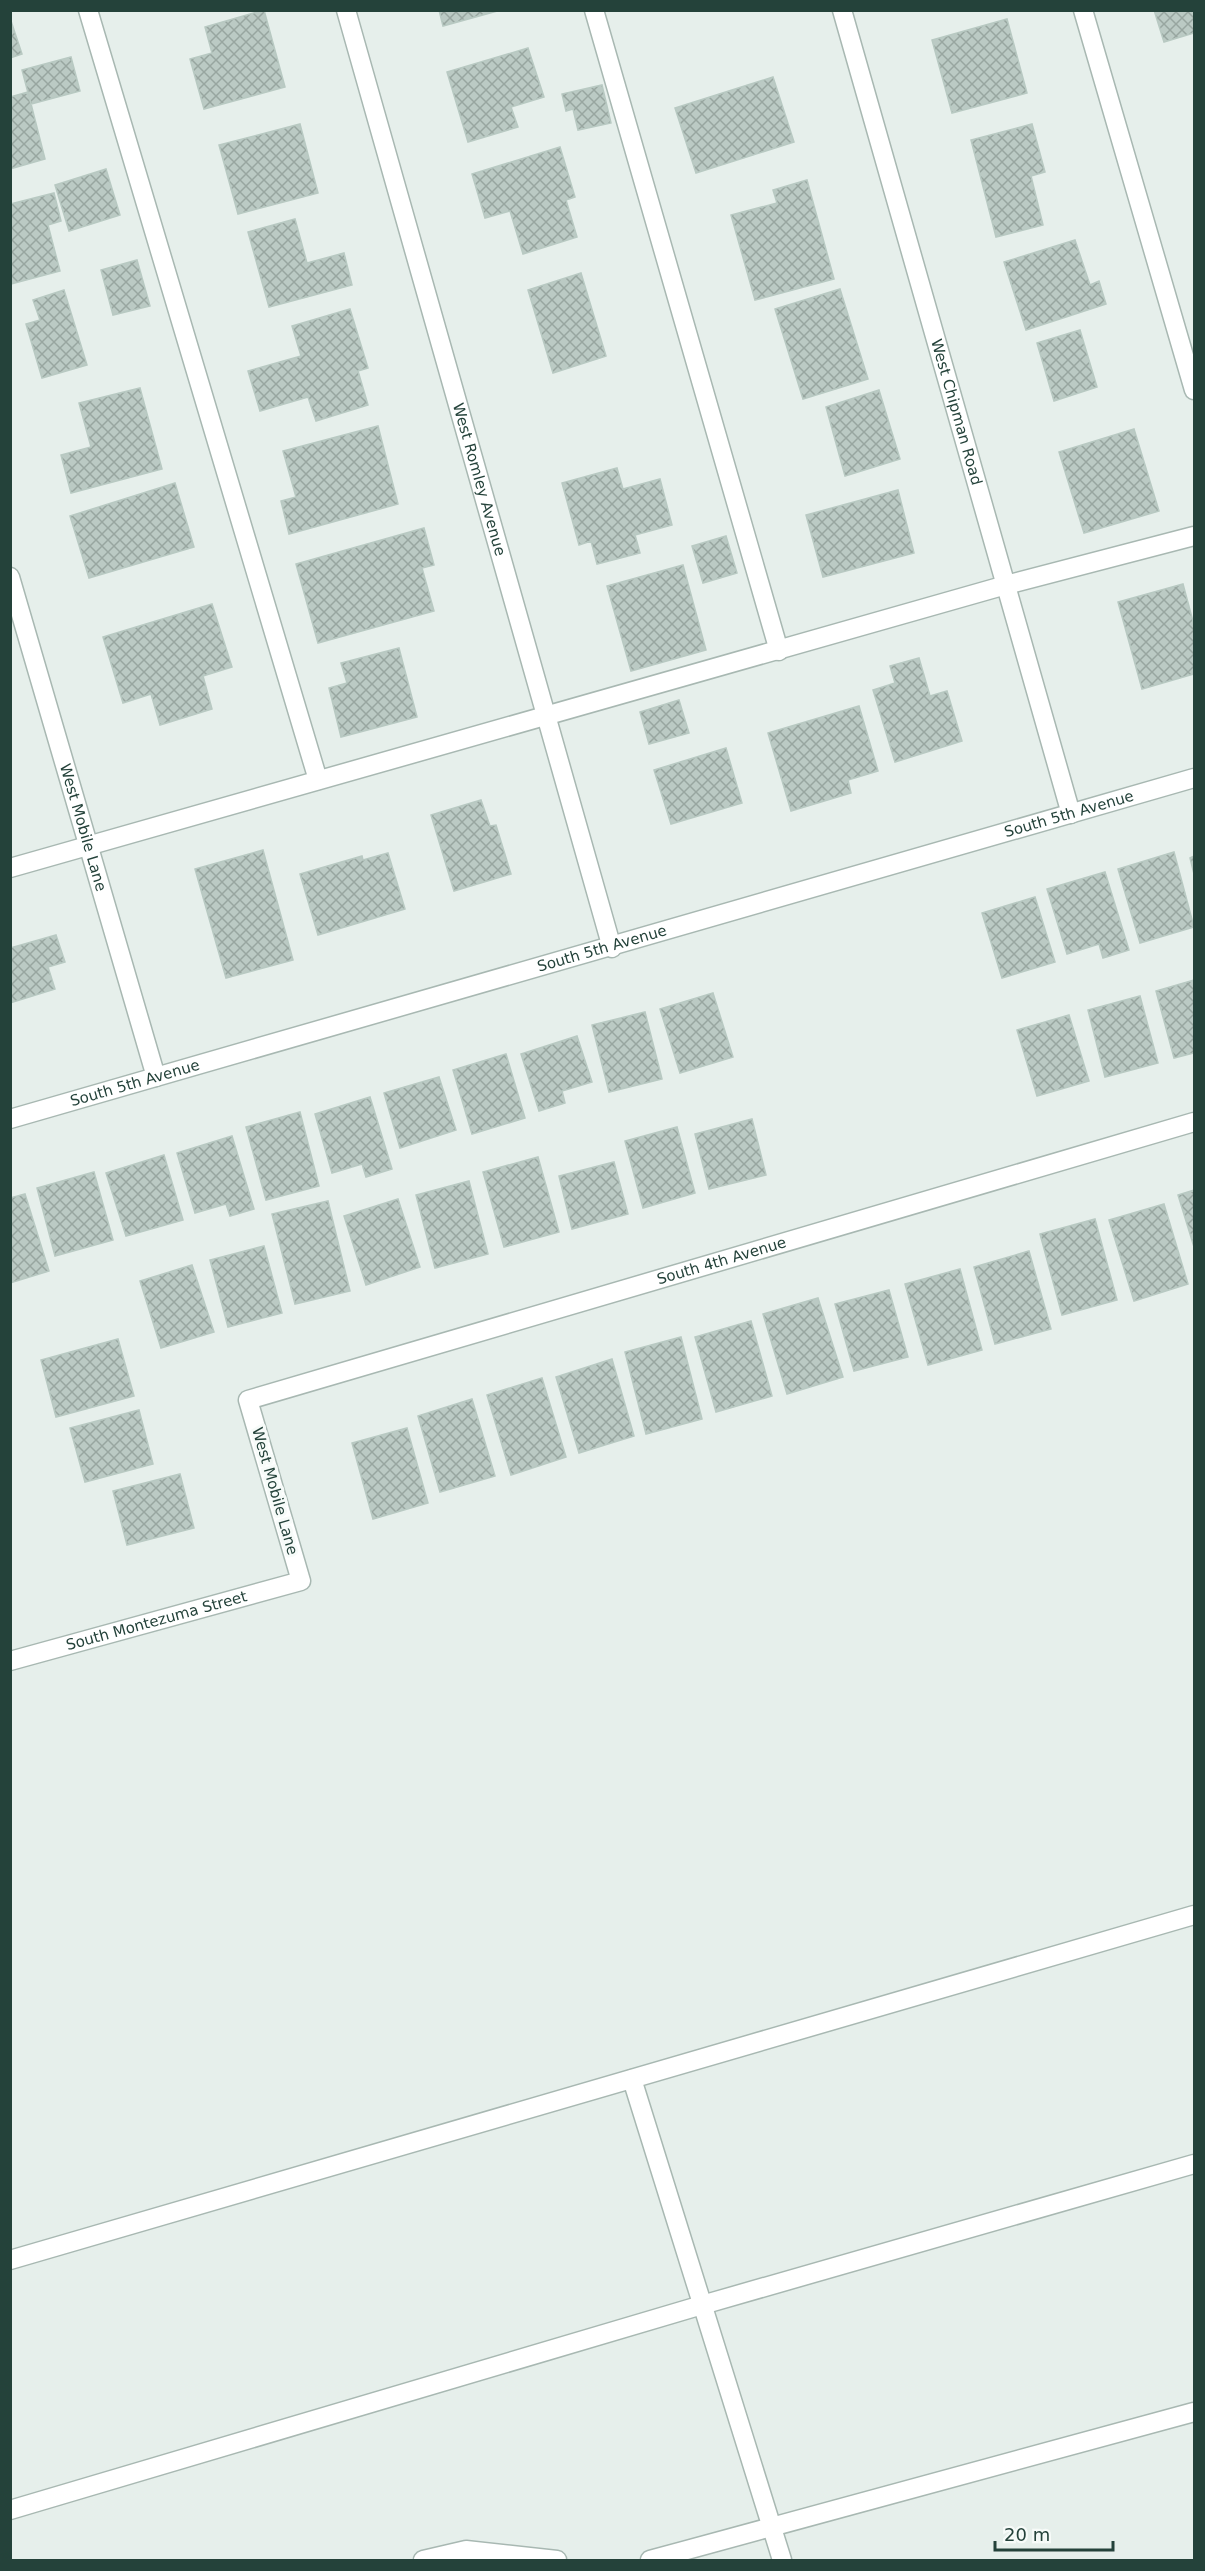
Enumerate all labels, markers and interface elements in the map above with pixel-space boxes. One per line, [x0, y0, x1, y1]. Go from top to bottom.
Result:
street label: West Chipman Road [927, 337, 986, 487]
street label: West Romley Avenue [449, 401, 509, 558]
street label: West Mobile Lane [56, 762, 110, 893]
street label: South 5th Avenue [1002, 787, 1136, 841]
street label: South 5th Avenue [535, 921, 669, 976]
street label: South 5th Avenue [68, 1056, 202, 1110]
street label: South 4th Avenue [655, 1233, 788, 1288]
street label: West Mobile Lane [248, 1425, 302, 1557]
street label: South Montezuma Street [64, 1587, 249, 1654]
scale bar [995, 2514, 1114, 2552]
text: 20 m [1004, 2524, 1050, 2545]

